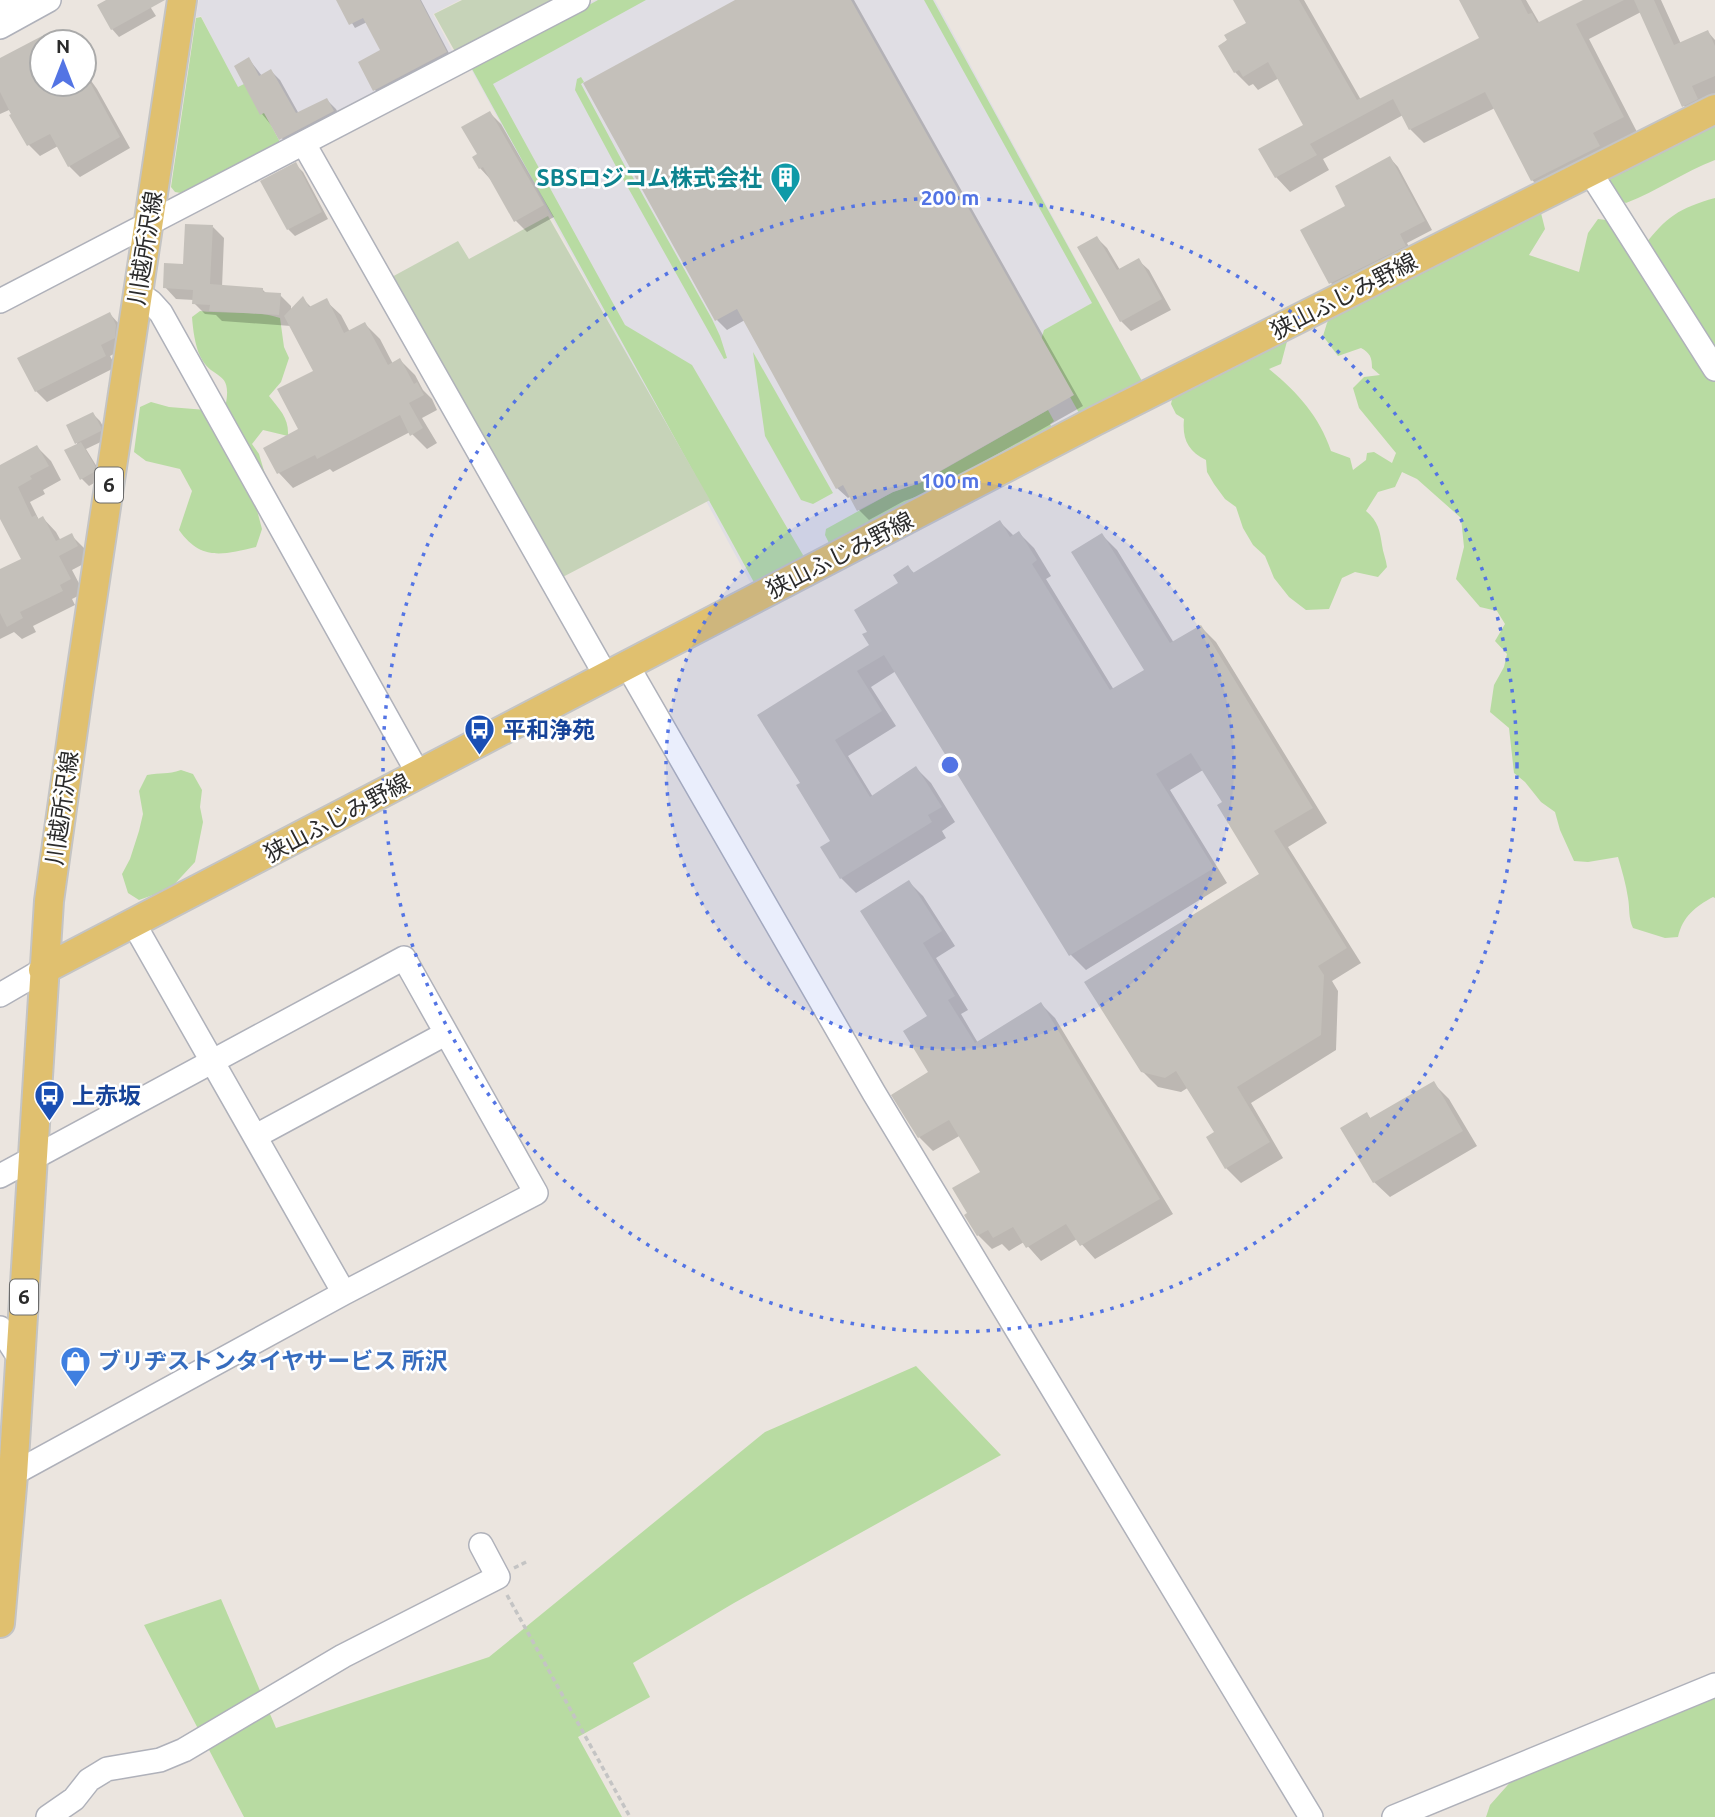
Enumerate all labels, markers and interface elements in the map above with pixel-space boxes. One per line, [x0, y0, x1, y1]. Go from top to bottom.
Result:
north arrow [28, 28, 98, 98]
text: N [56, 35, 70, 57]
building icon: SBSロジコム株式会社 [768, 161, 802, 205]
place label: SBSロジコム株式会社 [537, 165, 762, 190]
text: 200 m [921, 185, 979, 209]
street label: 川越所沢線 [123, 189, 166, 307]
street label: 狭山ふじみ野線 [1266, 248, 1421, 343]
road number: 6 [95, 468, 123, 503]
text: 100 m [921, 468, 979, 492]
street label: 狭山ふじみ野線 [762, 507, 917, 602]
bus stop icon: 平和浄苑 [463, 713, 497, 757]
place label: 平和浄苑 [503, 717, 595, 742]
street label: 川越所沢線 [41, 749, 82, 867]
centre of rings [938, 753, 962, 777]
street label: 狭山ふじみ野線 [260, 769, 414, 866]
bus stop icon: 上赤坂 [32, 1079, 66, 1123]
place label: 上赤坂 [72, 1083, 141, 1108]
road number: 6 [10, 1280, 38, 1314]
shop icon: ブリヂストンタイヤサービス 所沢 [58, 1344, 92, 1388]
place label: ブリヂストンタイヤサービス 所沢 [98, 1348, 448, 1373]

